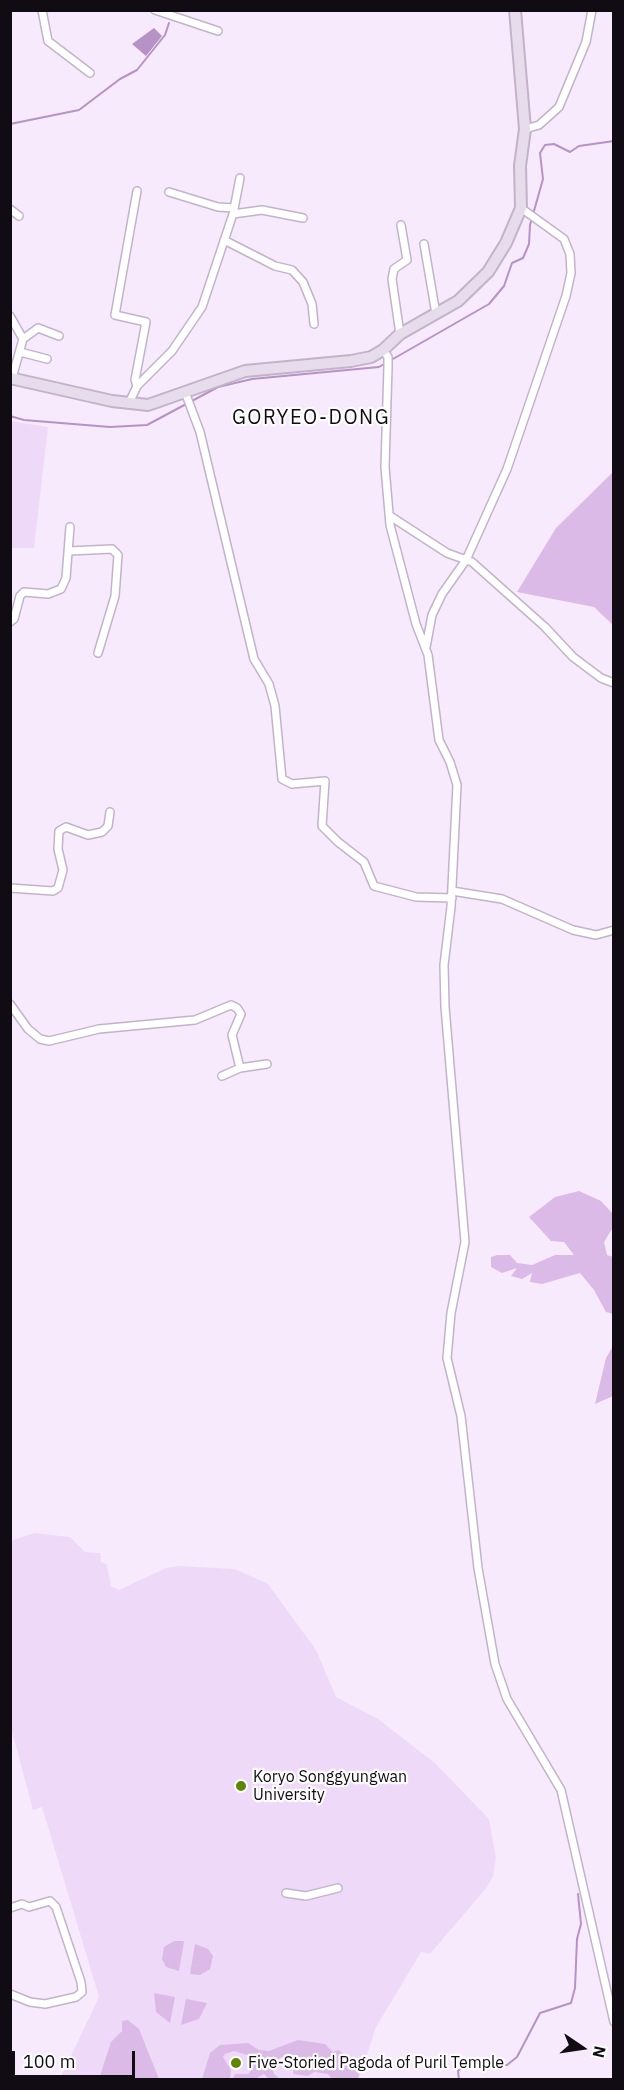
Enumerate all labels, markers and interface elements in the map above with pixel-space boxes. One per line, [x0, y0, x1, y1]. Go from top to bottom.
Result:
district label: GORYEO-DONG [232, 406, 390, 430]
place label: Koryo Songgyungwan University [253, 1767, 407, 1805]
marker: Koryo Songgyungwan University [234, 1779, 248, 1793]
north arrow [552, 2018, 612, 2078]
scale bar [15, 2039, 138, 2077]
text: N [588, 2044, 611, 2060]
text: 100 m [23, 2050, 75, 2073]
place label: Five-Storied Pagoda of Puril Temple [248, 2053, 504, 2073]
marker: Five-Storied Pagoda of Puril Temple [229, 2056, 243, 2070]

